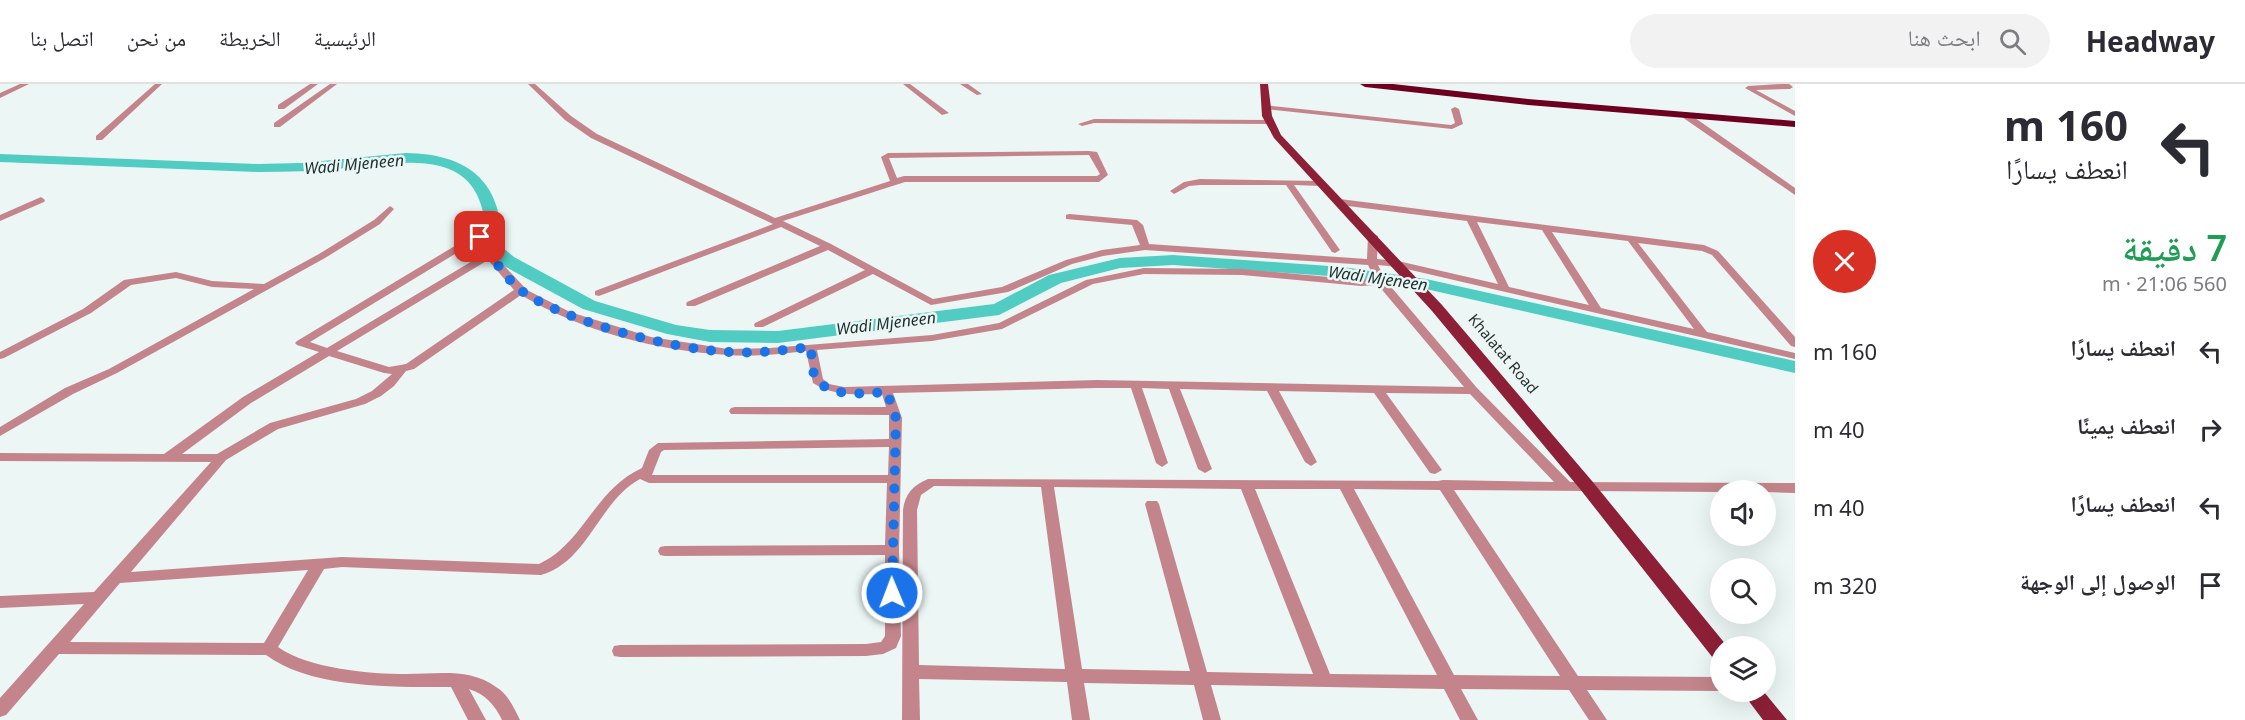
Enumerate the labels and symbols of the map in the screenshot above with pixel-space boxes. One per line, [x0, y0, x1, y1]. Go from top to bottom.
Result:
water label: Wadi Mjeneen [303, 149, 405, 179]
pin [454, 211, 505, 262]
water label: Wadi Mjeneen [1327, 260, 1429, 296]
water label: Wadi Mjeneen [835, 306, 937, 340]
street label: Khalatat Road [1464, 309, 1543, 397]
position arrow [860, 561, 924, 625]

